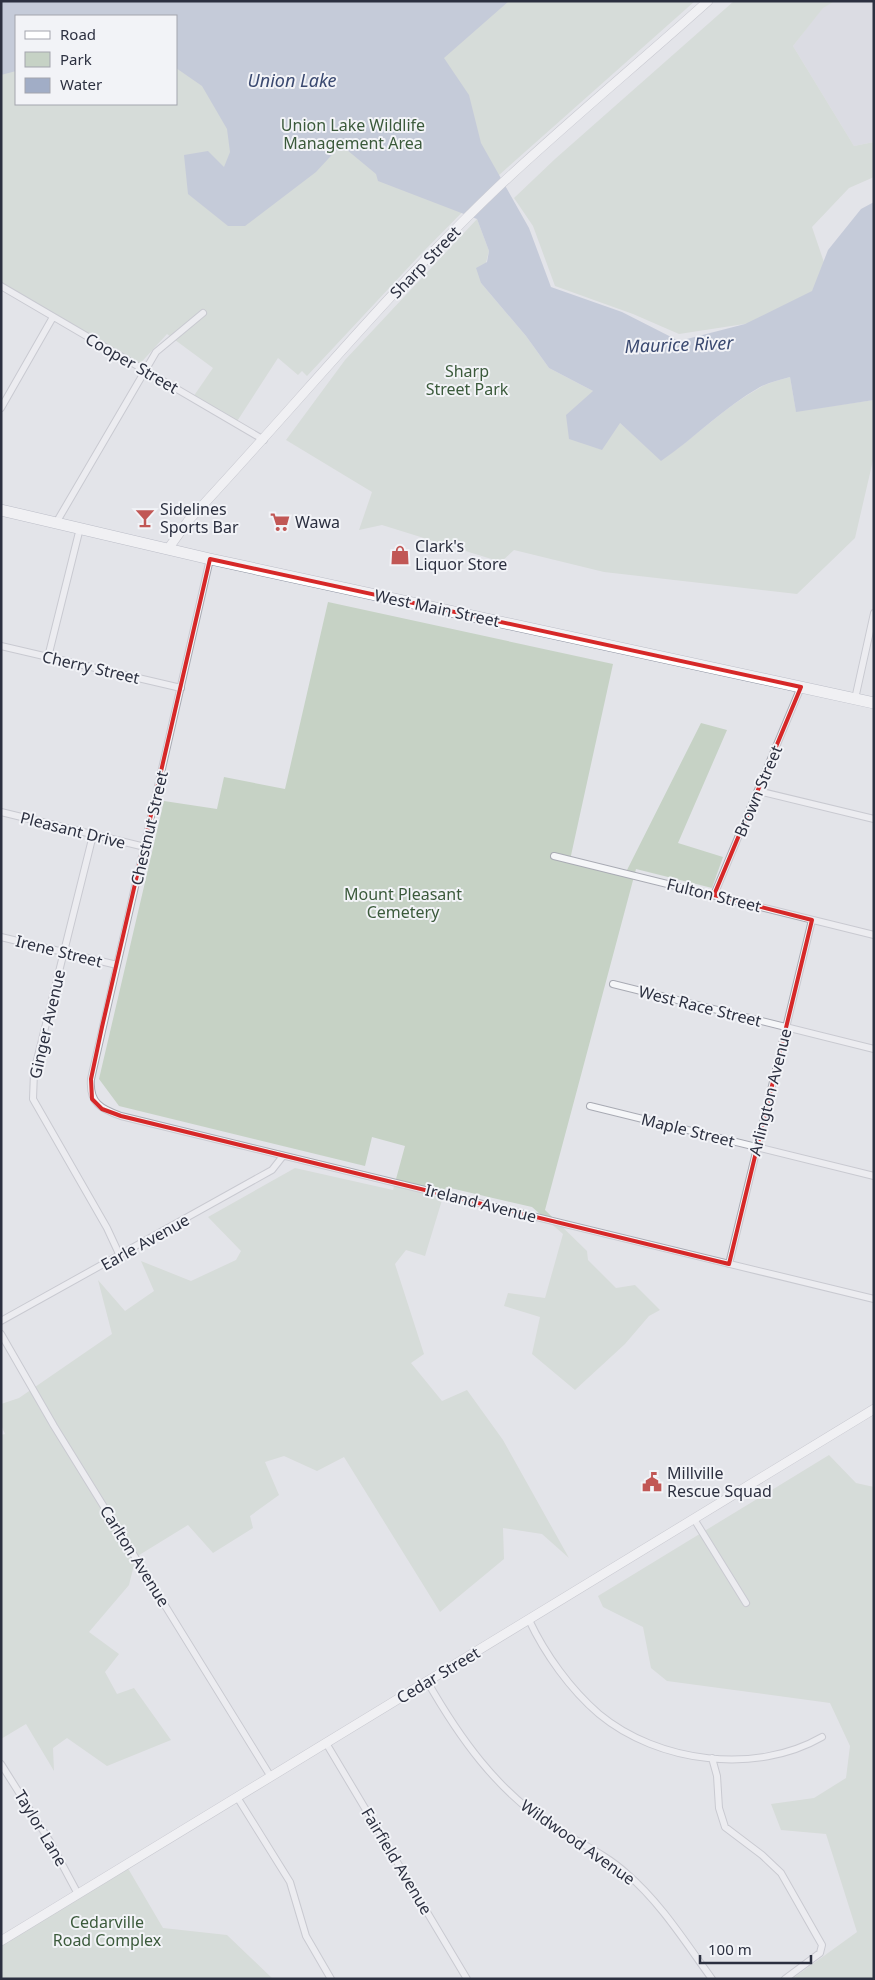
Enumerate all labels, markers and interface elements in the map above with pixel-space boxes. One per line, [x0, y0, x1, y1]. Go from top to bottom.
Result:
legend [15, 15, 178, 105]
text: Road [60, 24, 96, 44]
text: Park [60, 49, 92, 69]
water label: Union Lake [248, 68, 336, 92]
text: Water [60, 74, 102, 94]
park label: Union Lake Wildlife Management Area [281, 114, 425, 154]
street label: Sharp Street [385, 221, 465, 303]
street label: Cooper Street [82, 328, 183, 399]
water label: Maurice River [624, 330, 735, 358]
park label: Sharp Street Park [426, 360, 509, 400]
place label: Sidelines Sports Bar [160, 498, 239, 538]
bar icon: Sidelines Sports Bar [134, 507, 156, 529]
supermarket icon: Wawa [269, 511, 291, 533]
place label: Wawa [295, 511, 340, 533]
place label: Clark's Liquor Store [415, 535, 507, 575]
shop icon: Clark's Liquor Store [389, 544, 411, 566]
street label: West Main Street [372, 584, 502, 632]
street label: Cherry Street [40, 645, 142, 689]
street label: Brown Street [729, 742, 787, 840]
street label: Chestnut Street [125, 768, 173, 887]
street label: Pleasant Drive [18, 806, 128, 854]
street label: Fulton Street [665, 873, 764, 917]
park label: Mount Pleasant Cemetery [344, 883, 462, 923]
street label: Irene Street [13, 930, 105, 972]
street label: Ginger Avenue [24, 967, 70, 1081]
street label: West Race Street [636, 980, 764, 1032]
street label: Arlington Avenue [744, 1026, 796, 1158]
street label: Maple Street [639, 1108, 737, 1152]
street label: Ireland Avenue [423, 1179, 539, 1227]
street label: Earle Avenue [97, 1209, 193, 1275]
place label: Millville Rescue Squad [667, 1462, 772, 1502]
public building icon: Millville Rescue Squad [641, 1471, 663, 1493]
street label: Carlton Avenue [95, 1501, 175, 1611]
street label: Cedar Street [392, 1641, 484, 1708]
street label: Taylor Lane [10, 1786, 72, 1870]
street label: Wildwood Avenue [516, 1794, 640, 1890]
street label: Fairfield Avenue [356, 1803, 438, 1919]
park label: Cedarville Road Complex [53, 1911, 162, 1951]
scale bar [700, 1932, 811, 1964]
text: 100 m [708, 1939, 752, 1959]

